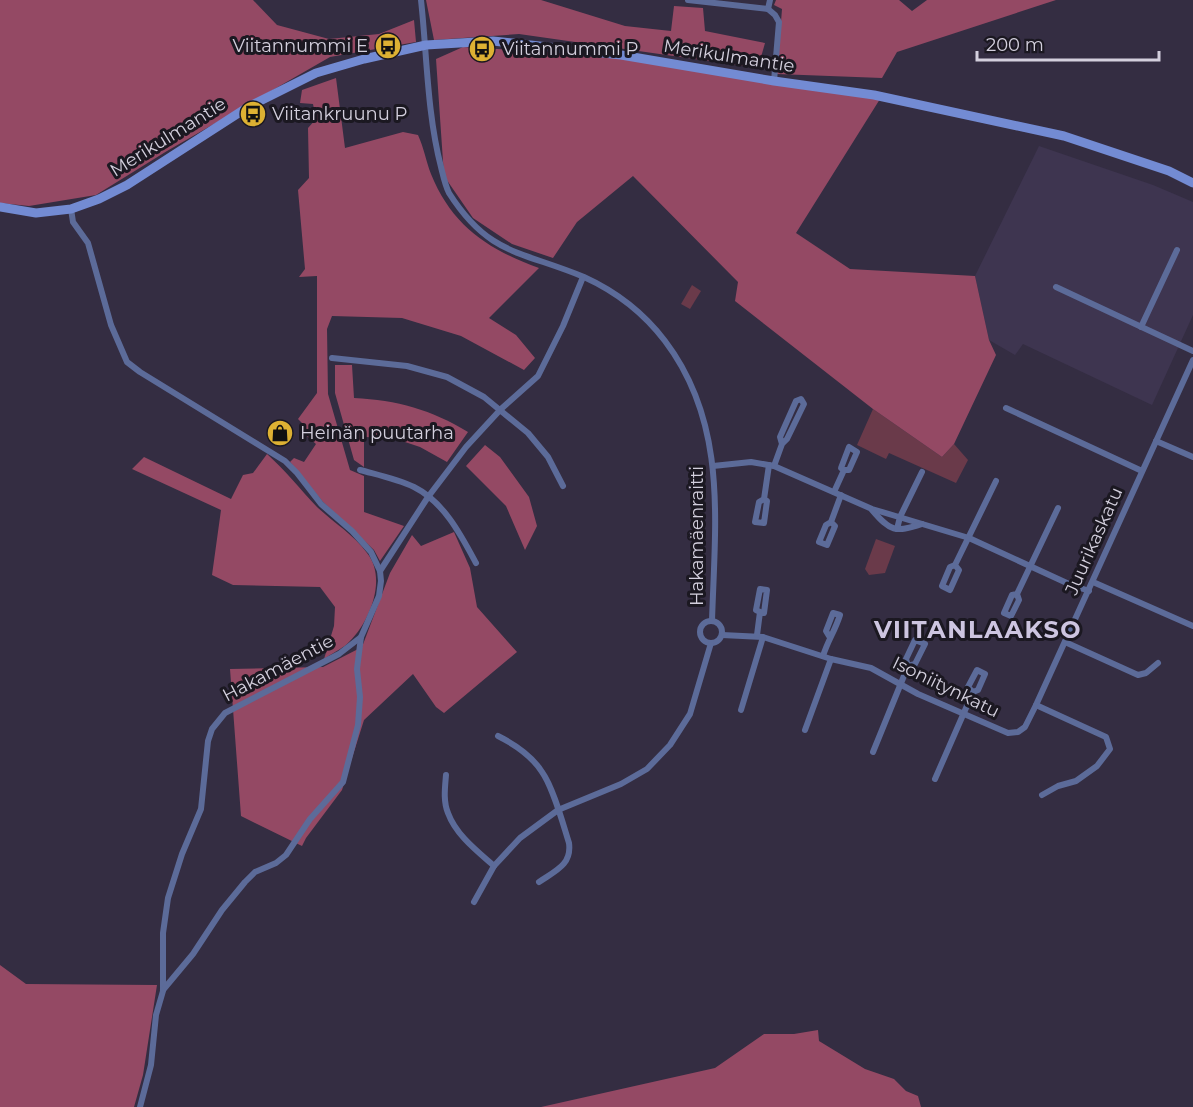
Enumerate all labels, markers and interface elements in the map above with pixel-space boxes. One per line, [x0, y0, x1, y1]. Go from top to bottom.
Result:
scale bar [977, 24, 1158, 62]
bus stop icon: Viitannummi E [373, 31, 403, 61]
bus stop icon: Viitannummi P [467, 34, 497, 64]
text: 200 m [986, 34, 1044, 56]
place label: Viitannummi E [232, 35, 368, 57]
street label: Merikulmantie [662, 35, 796, 77]
place label: Viitannummi P [502, 38, 638, 60]
street label: Merikulmantie [106, 93, 230, 181]
bus stop icon: Viitankruunu P [238, 99, 268, 129]
place label: Viitankruunu P [272, 103, 407, 125]
shop icon: Heinän puutarha [265, 418, 295, 448]
place label: Heinän puutarha [300, 422, 454, 444]
street label: Hakamäenraitti [686, 466, 708, 606]
street label: Juurikaskatu [1060, 484, 1128, 599]
district label: VIITANLAAKSO [873, 615, 1082, 644]
street label: Hakamäentie [219, 630, 337, 706]
street label: Isoniitynkatu [889, 652, 1003, 722]

